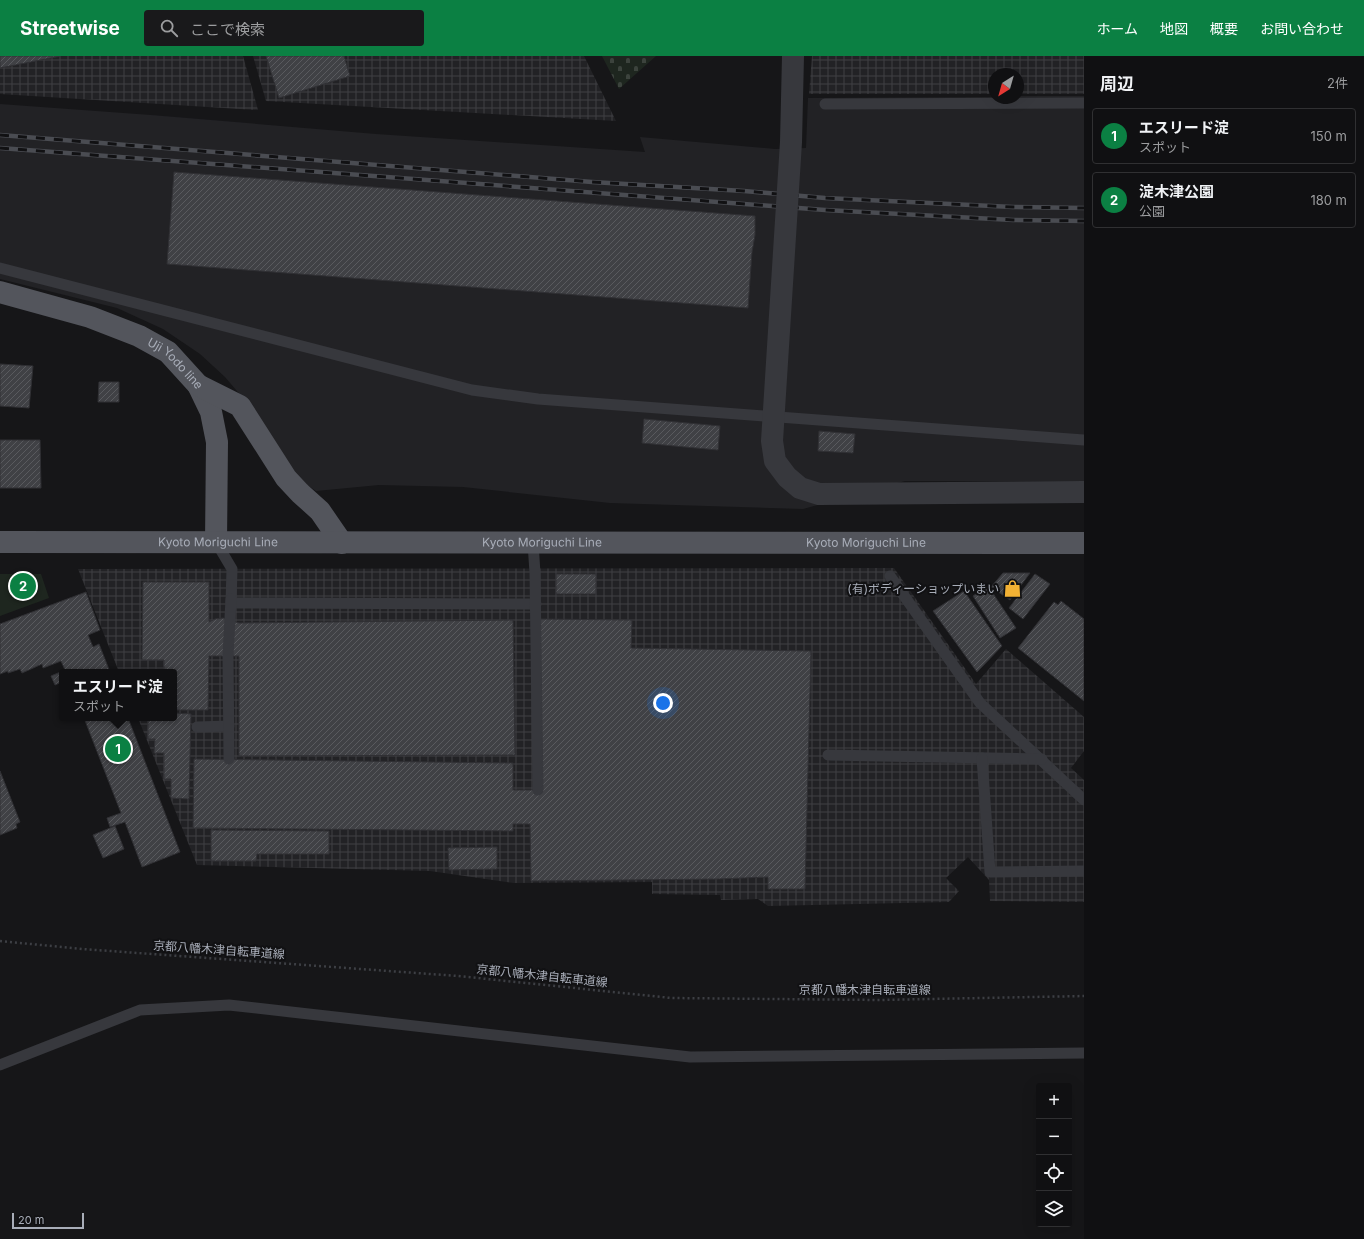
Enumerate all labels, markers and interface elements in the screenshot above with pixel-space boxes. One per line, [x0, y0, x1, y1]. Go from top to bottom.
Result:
search box [144, 10, 424, 46]
text: Streetwise [20, 17, 120, 40]
icon: search [158, 17, 180, 39]
text: ここで検索 [190, 20, 265, 39]
text: ホーム [1096, 20, 1138, 37]
text: 地図 [1160, 20, 1188, 37]
text: 概要 [1210, 20, 1238, 37]
text: お問い合わせ [1260, 20, 1344, 37]
north arrow [988, 68, 1024, 104]
text: 周辺 [1100, 74, 1134, 94]
text: 2件 [1327, 75, 1348, 91]
text: エスリード淀 [1139, 118, 1229, 137]
text: 1 [1111, 128, 1117, 144]
text: 150 m [1311, 128, 1347, 144]
text: スポット [1139, 139, 1191, 155]
text: 淀木津公園 [1139, 182, 1214, 201]
text: 2 [1110, 192, 1118, 208]
text: 180 m [1310, 192, 1347, 208]
text: 公園 [1139, 203, 1165, 219]
street label: Uji Yodo line [145, 334, 207, 391]
street label: Kyoto Moriguchi Line [158, 534, 278, 549]
street label: Kyoto Moriguchi Line [482, 534, 602, 550]
street label: Kyoto Moriguchi Line [806, 535, 926, 550]
pin: 2 [10, 571, 36, 601]
shop icon: (有)ボディーショップいまい [1002, 579, 1022, 599]
place label: (有)ボディーショップいまい [847, 581, 999, 596]
popup [59, 669, 177, 721]
text: エスリード淀 [73, 677, 163, 696]
your location [653, 693, 673, 713]
text: スポット [73, 698, 125, 714]
pin: 1 [105, 734, 131, 764]
street label: 京都八幡木津自転車道線 [153, 937, 285, 962]
street label: 京都八幡木津自転車道線 [476, 961, 608, 990]
street label: 京都八幡木津自転車道線 [799, 982, 931, 997]
map controls [1036, 1083, 1072, 1227]
button: + [1036, 1083, 1072, 1119]
button: − [1036, 1119, 1072, 1155]
button: locate [1036, 1155, 1072, 1191]
button: layers [1036, 1191, 1072, 1227]
scale bar [12, 1211, 84, 1230]
text: 20 m [18, 1213, 44, 1227]

